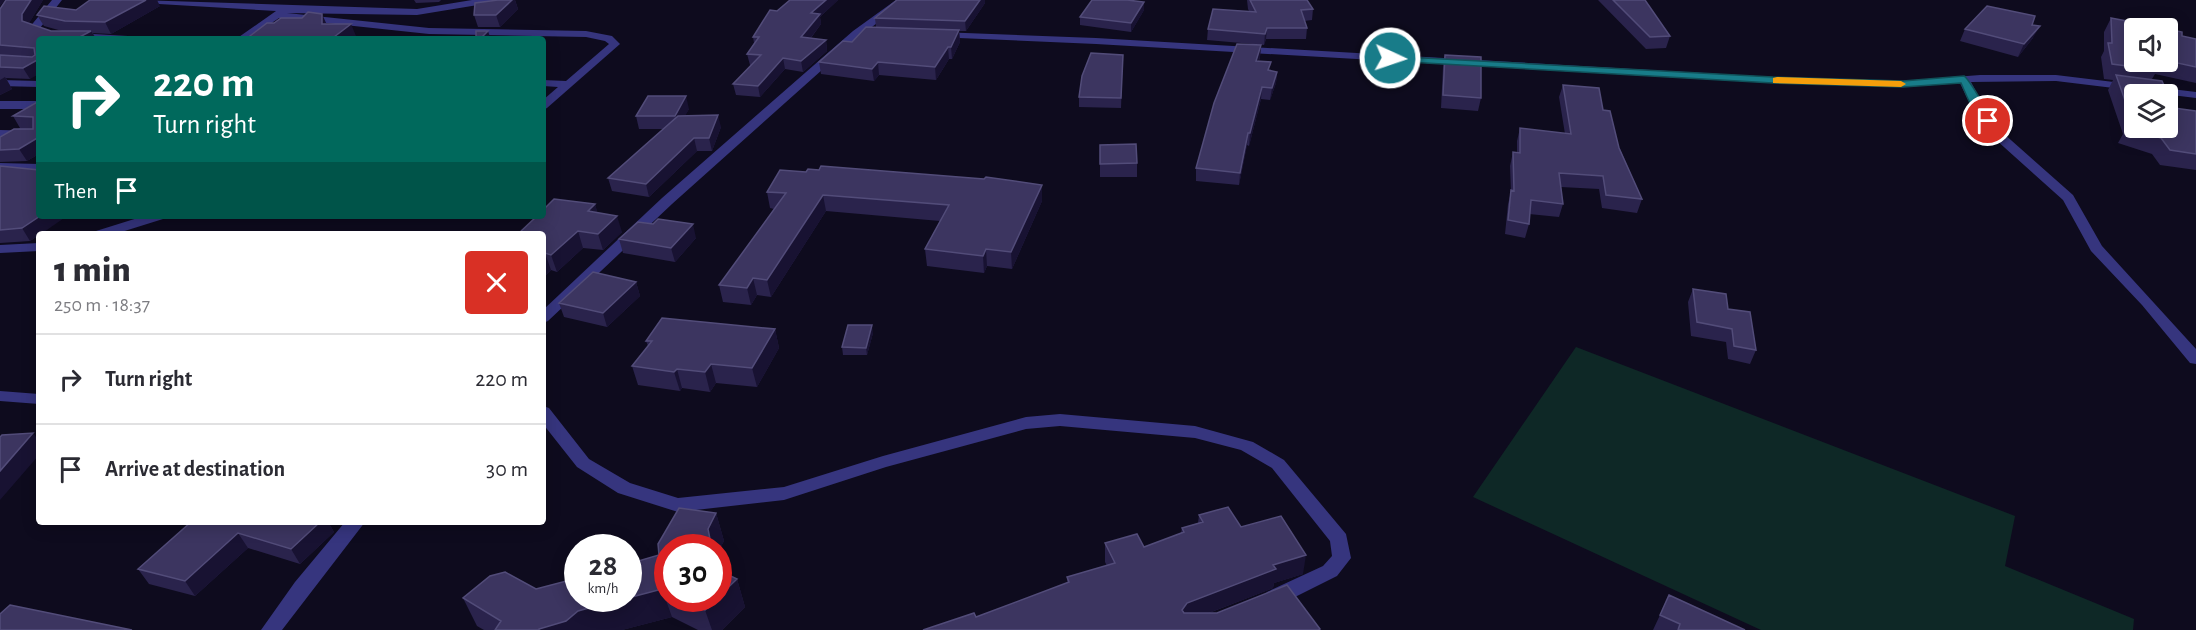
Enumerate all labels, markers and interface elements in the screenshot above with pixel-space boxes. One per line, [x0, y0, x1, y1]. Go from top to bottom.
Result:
map controls [2124, 18, 2178, 138]
button: sound [2124, 18, 2178, 72]
position arrow [1358, 26, 1422, 90]
icon: right [54, 60, 132, 138]
text: 220 m [153, 62, 255, 104]
button: layers [2124, 84, 2178, 138]
pin [1962, 95, 2013, 146]
icon: arrive [1971, 104, 2004, 137]
text: Turn right [153, 111, 256, 138]
icon: arrive [110, 174, 143, 207]
text: Then [54, 180, 98, 202]
button: close [465, 251, 528, 314]
text: 1 min [54, 252, 131, 288]
text: 250 m · 18:37 [54, 295, 150, 315]
icon: right [54, 363, 87, 396]
text: Turn right [105, 368, 192, 390]
text: 220 m [475, 368, 528, 390]
icon: arrive [54, 453, 87, 486]
text: Arrive at destination [105, 458, 285, 480]
text: 30 m [486, 458, 528, 480]
speed limit sign: 30 [654, 534, 732, 612]
text: 28 [589, 551, 617, 581]
text: km/h [588, 581, 618, 596]

